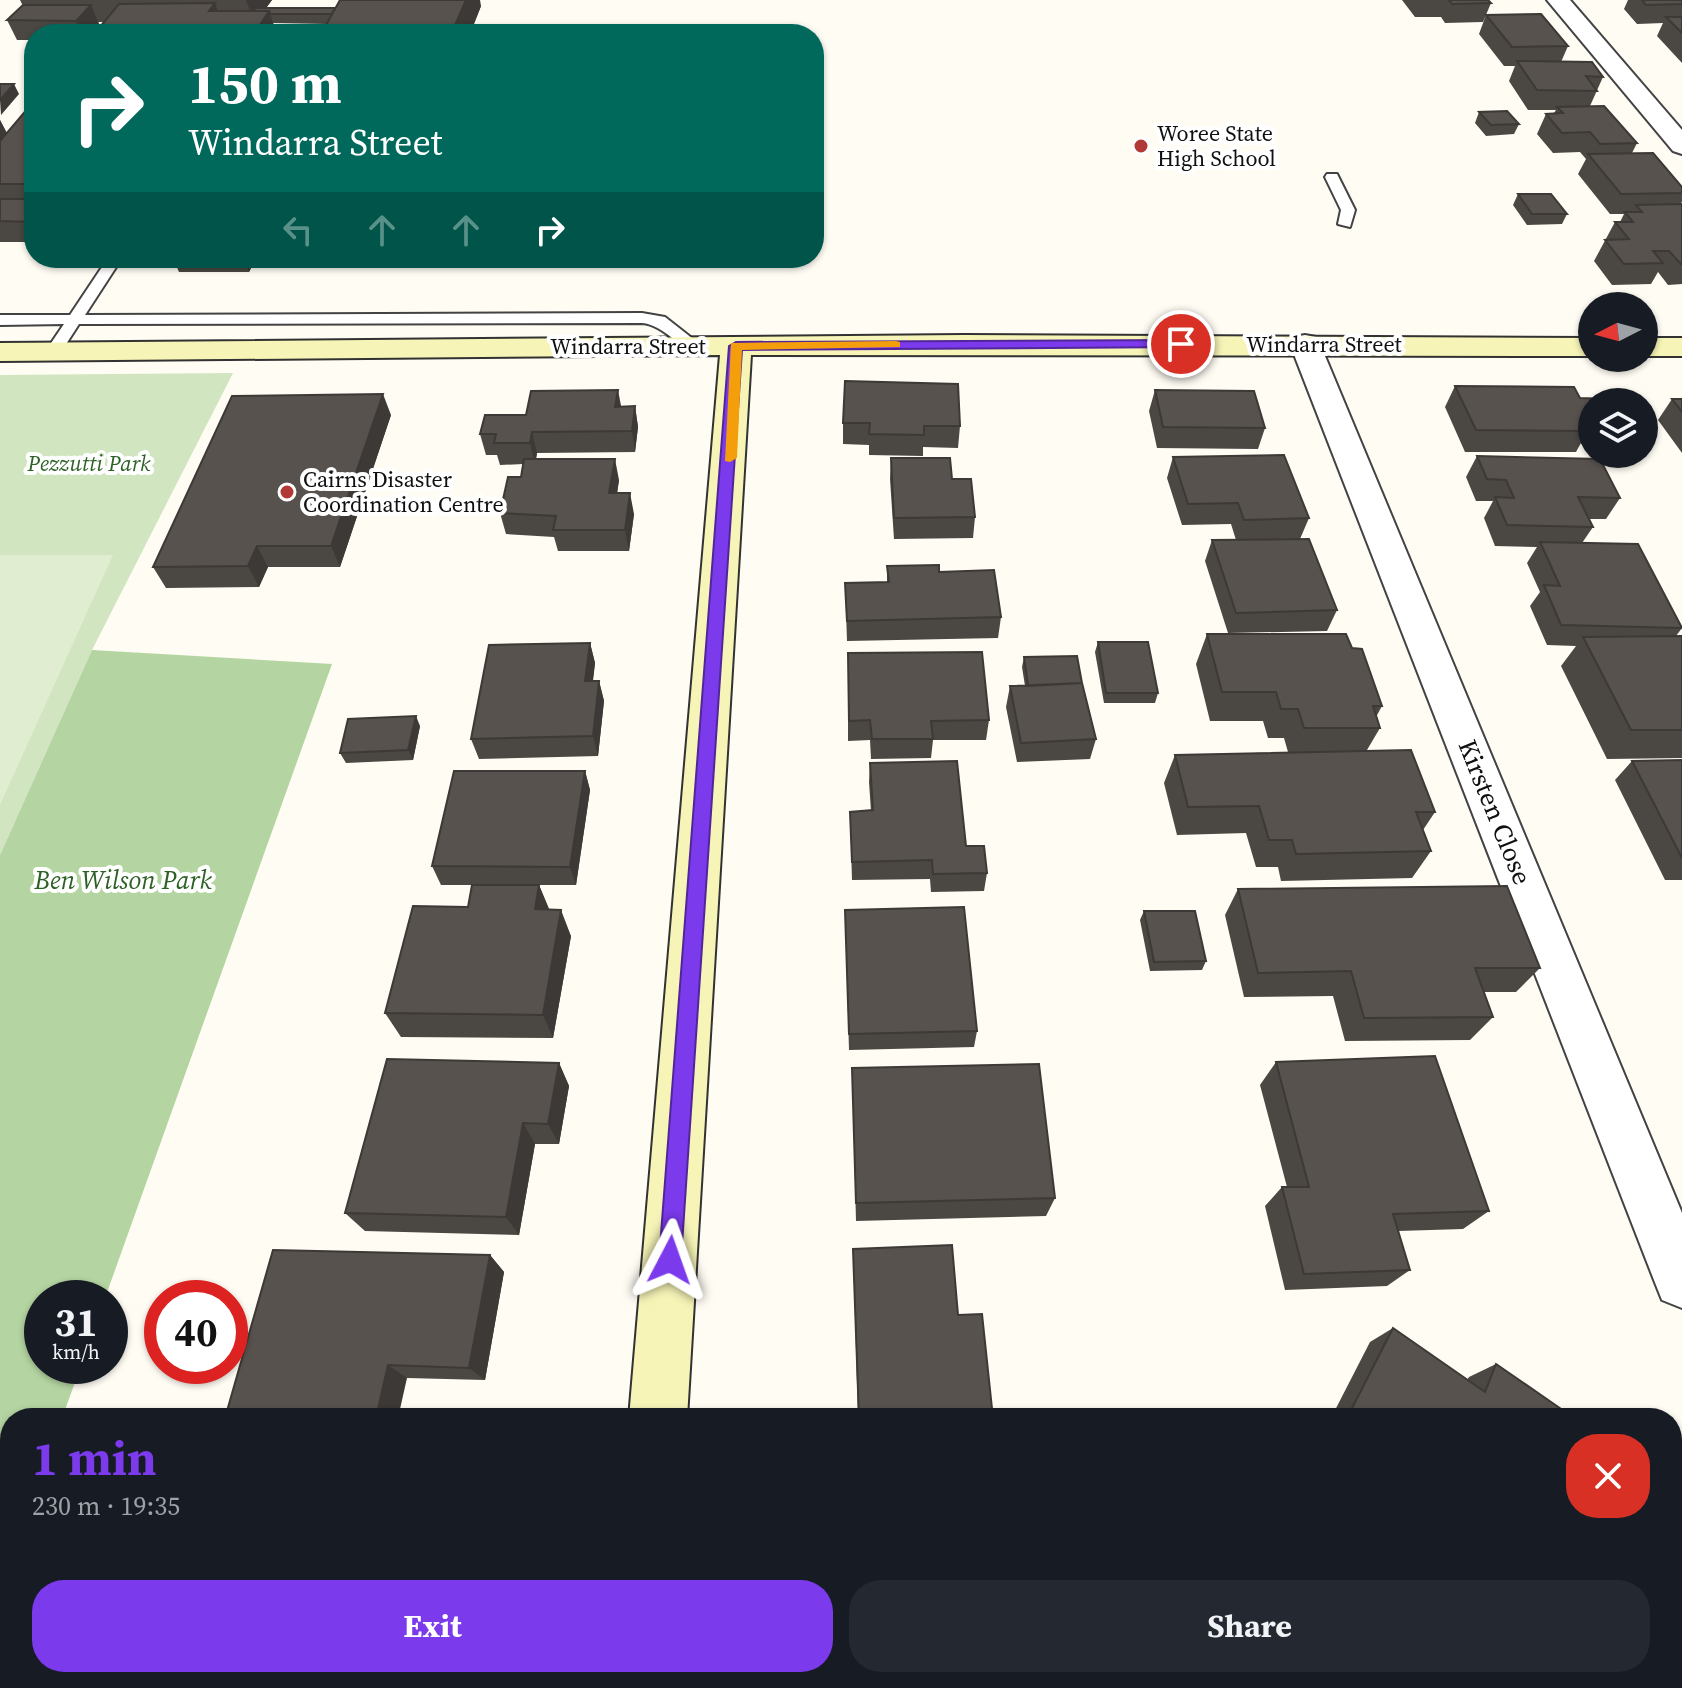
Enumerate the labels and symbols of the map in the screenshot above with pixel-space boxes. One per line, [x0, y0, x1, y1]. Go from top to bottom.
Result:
place label: Woree State High School [1157, 118, 1276, 173]
marker: Woree State High School [1132, 137, 1150, 155]
north arrow [1578, 292, 1658, 372]
pin [1147, 310, 1215, 378]
street label: Windarra Street [1246, 329, 1403, 359]
street label: Windarra Street [550, 331, 707, 361]
park label: Pezzutti Park [27, 448, 151, 478]
place label: Cairns Disaster Coordination Centre [303, 464, 504, 519]
marker: Cairns Disaster Coordination Centre [278, 483, 296, 501]
street label: Kirsten Close [1450, 734, 1540, 890]
park label: Ben Wilson Park [33, 862, 212, 898]
position arrow [628, 1218, 712, 1302]
speed limit sign: 40 [144, 1280, 248, 1384]

